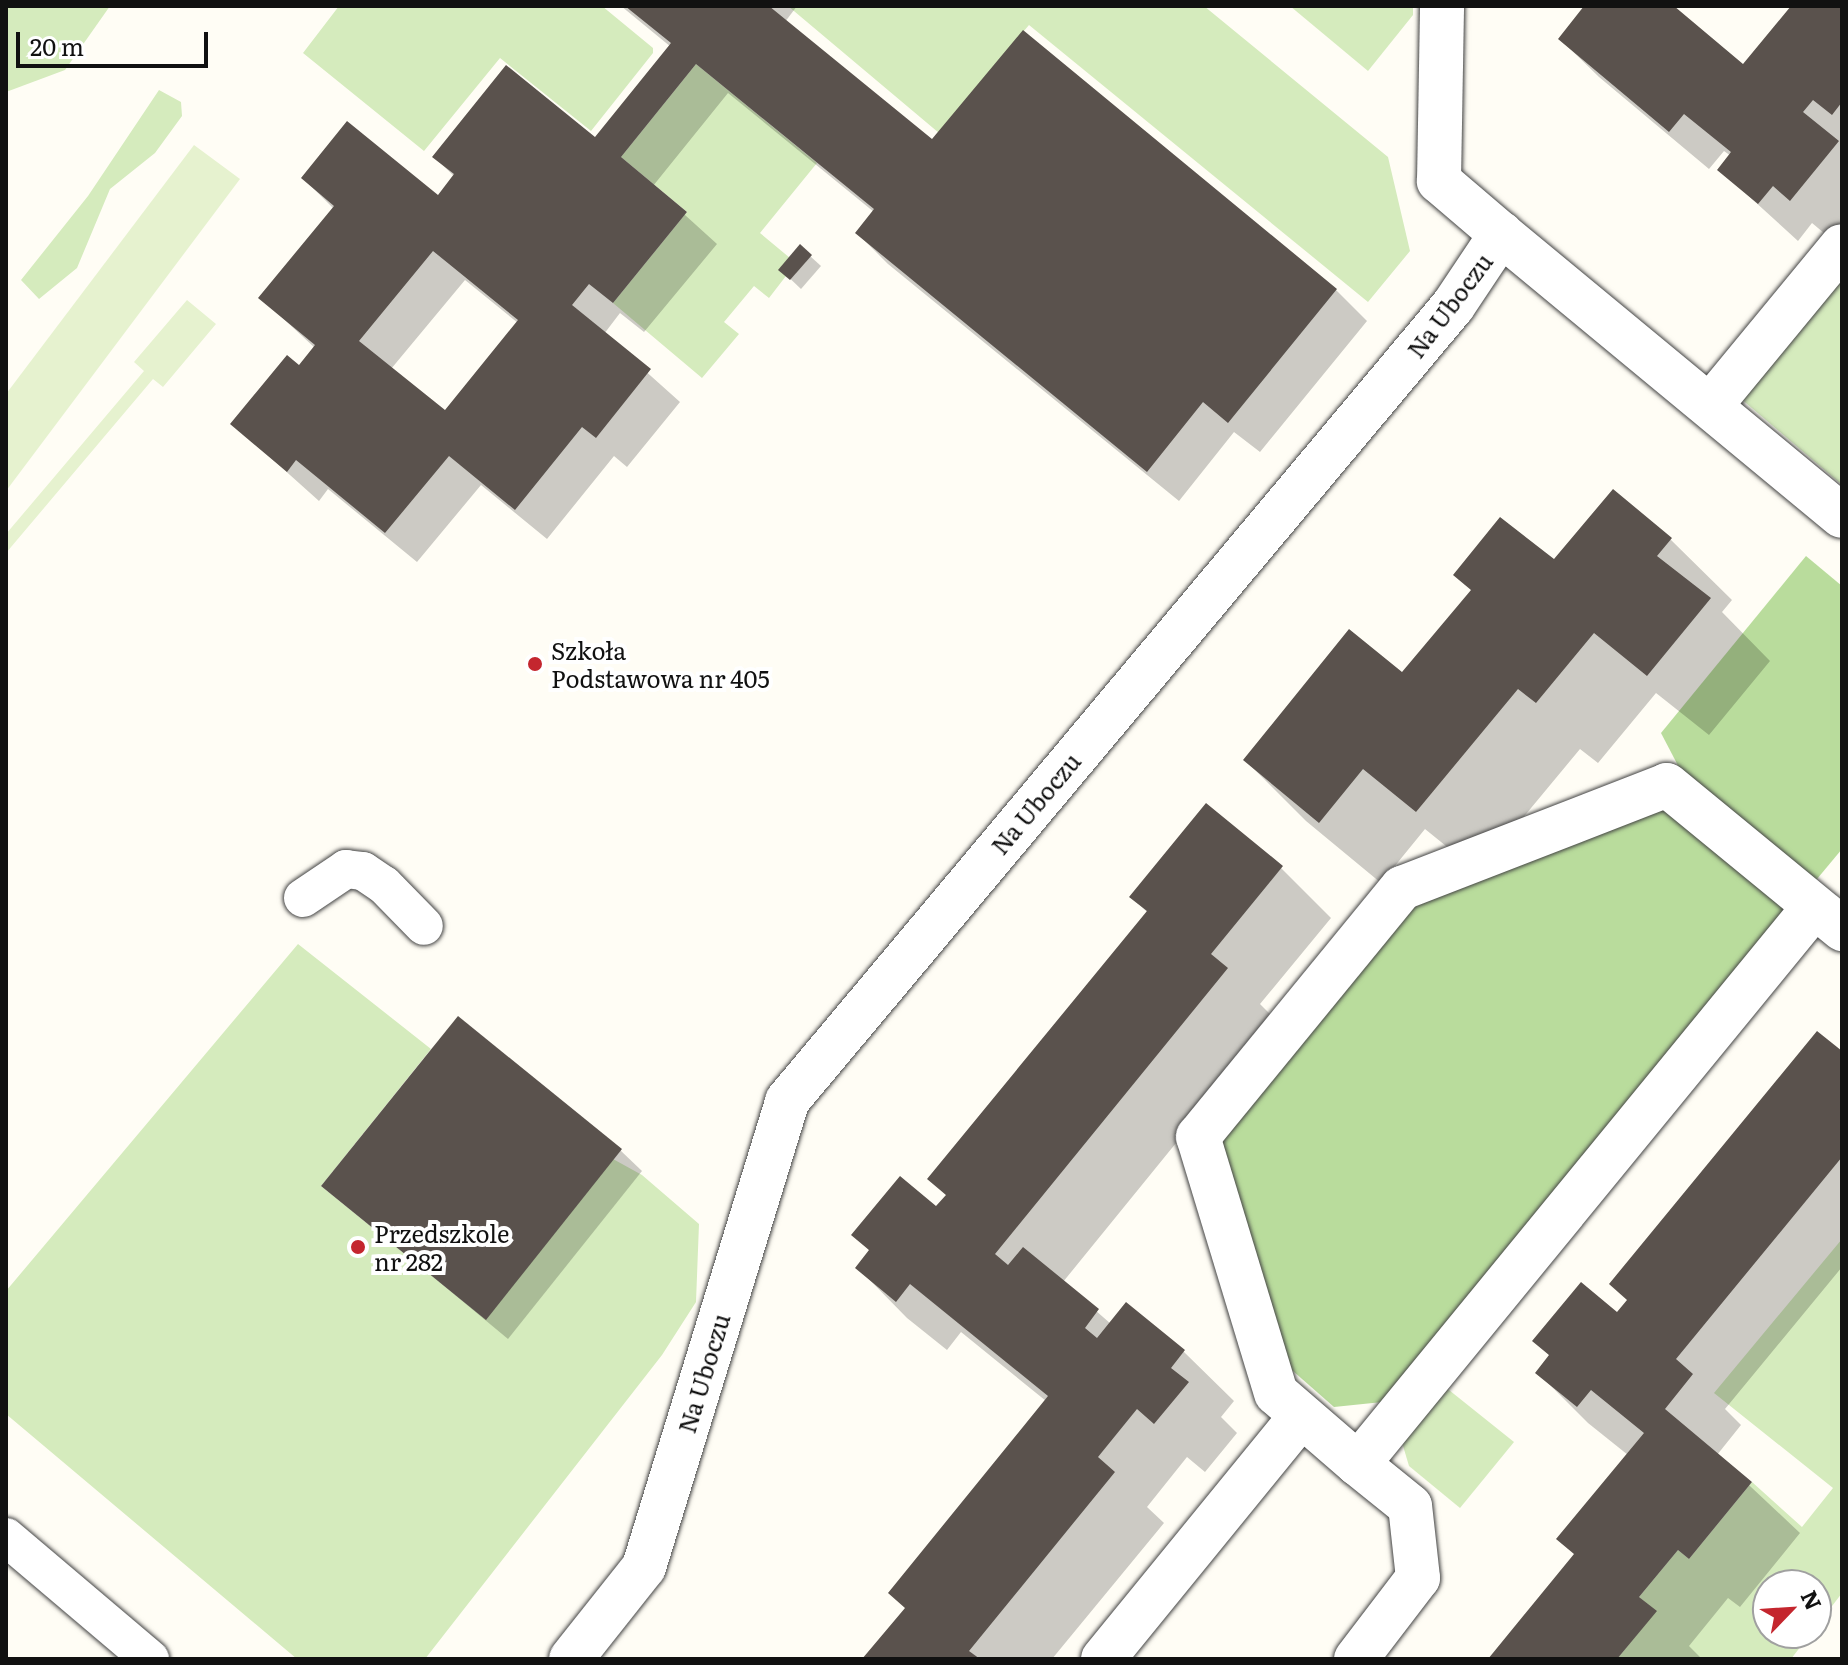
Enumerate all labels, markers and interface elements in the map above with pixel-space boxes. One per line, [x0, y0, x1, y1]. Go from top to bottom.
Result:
scale bar [20, 16, 212, 66]
text: 20 m [30, 28, 84, 63]
street label: Na Uboczu [1400, 247, 1498, 363]
place label: Szkoła Podstawowa nr 405 [551, 636, 770, 692]
marker: Szkoła Podstawowa nr 405 [526, 655, 544, 673]
street label: Na Uboczu [984, 746, 1086, 860]
place label: Przedszkole nr 282 [374, 1219, 509, 1275]
marker: Przedszkole nr 282 [349, 1238, 367, 1256]
street label: Na Uboczu [671, 1310, 735, 1436]
north arrow [1752, 1569, 1832, 1649]
text: N [1794, 1584, 1831, 1615]

